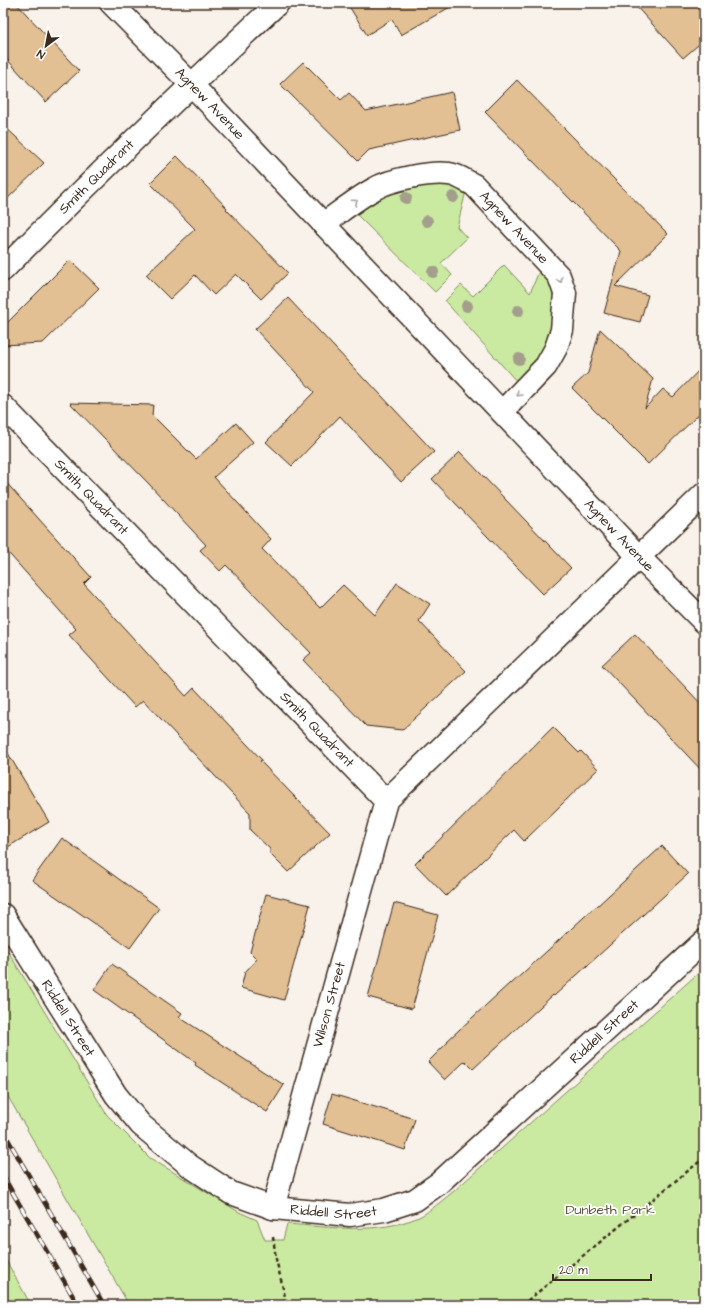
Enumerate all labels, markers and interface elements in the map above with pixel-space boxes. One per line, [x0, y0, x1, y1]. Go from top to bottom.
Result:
north arrow [26, 26, 66, 66]
text: N [34, 46, 48, 62]
street label: Agnew Avenue [170, 63, 249, 145]
street label: Smith Quadrant [54, 135, 139, 219]
street label: Agnew Avenue [475, 187, 553, 269]
one-way arrow [351, 199, 358, 207]
one-way arrow [555, 276, 563, 283]
one-way arrow [516, 389, 524, 397]
street label: Smith Quadrant [50, 455, 133, 540]
street label: Agnew Avenue [580, 495, 659, 577]
street label: Smith Quadrant [275, 687, 359, 773]
street label: Wilson Street [308, 959, 351, 1050]
street label: Riddell Street [36, 976, 100, 1061]
street label: Riddell Street [566, 995, 644, 1069]
street label: Riddell Street [289, 1200, 379, 1225]
park label: Dunbeth Park [565, 1200, 655, 1220]
scale bar [553, 1256, 651, 1282]
text: 20 m [559, 1262, 588, 1279]

